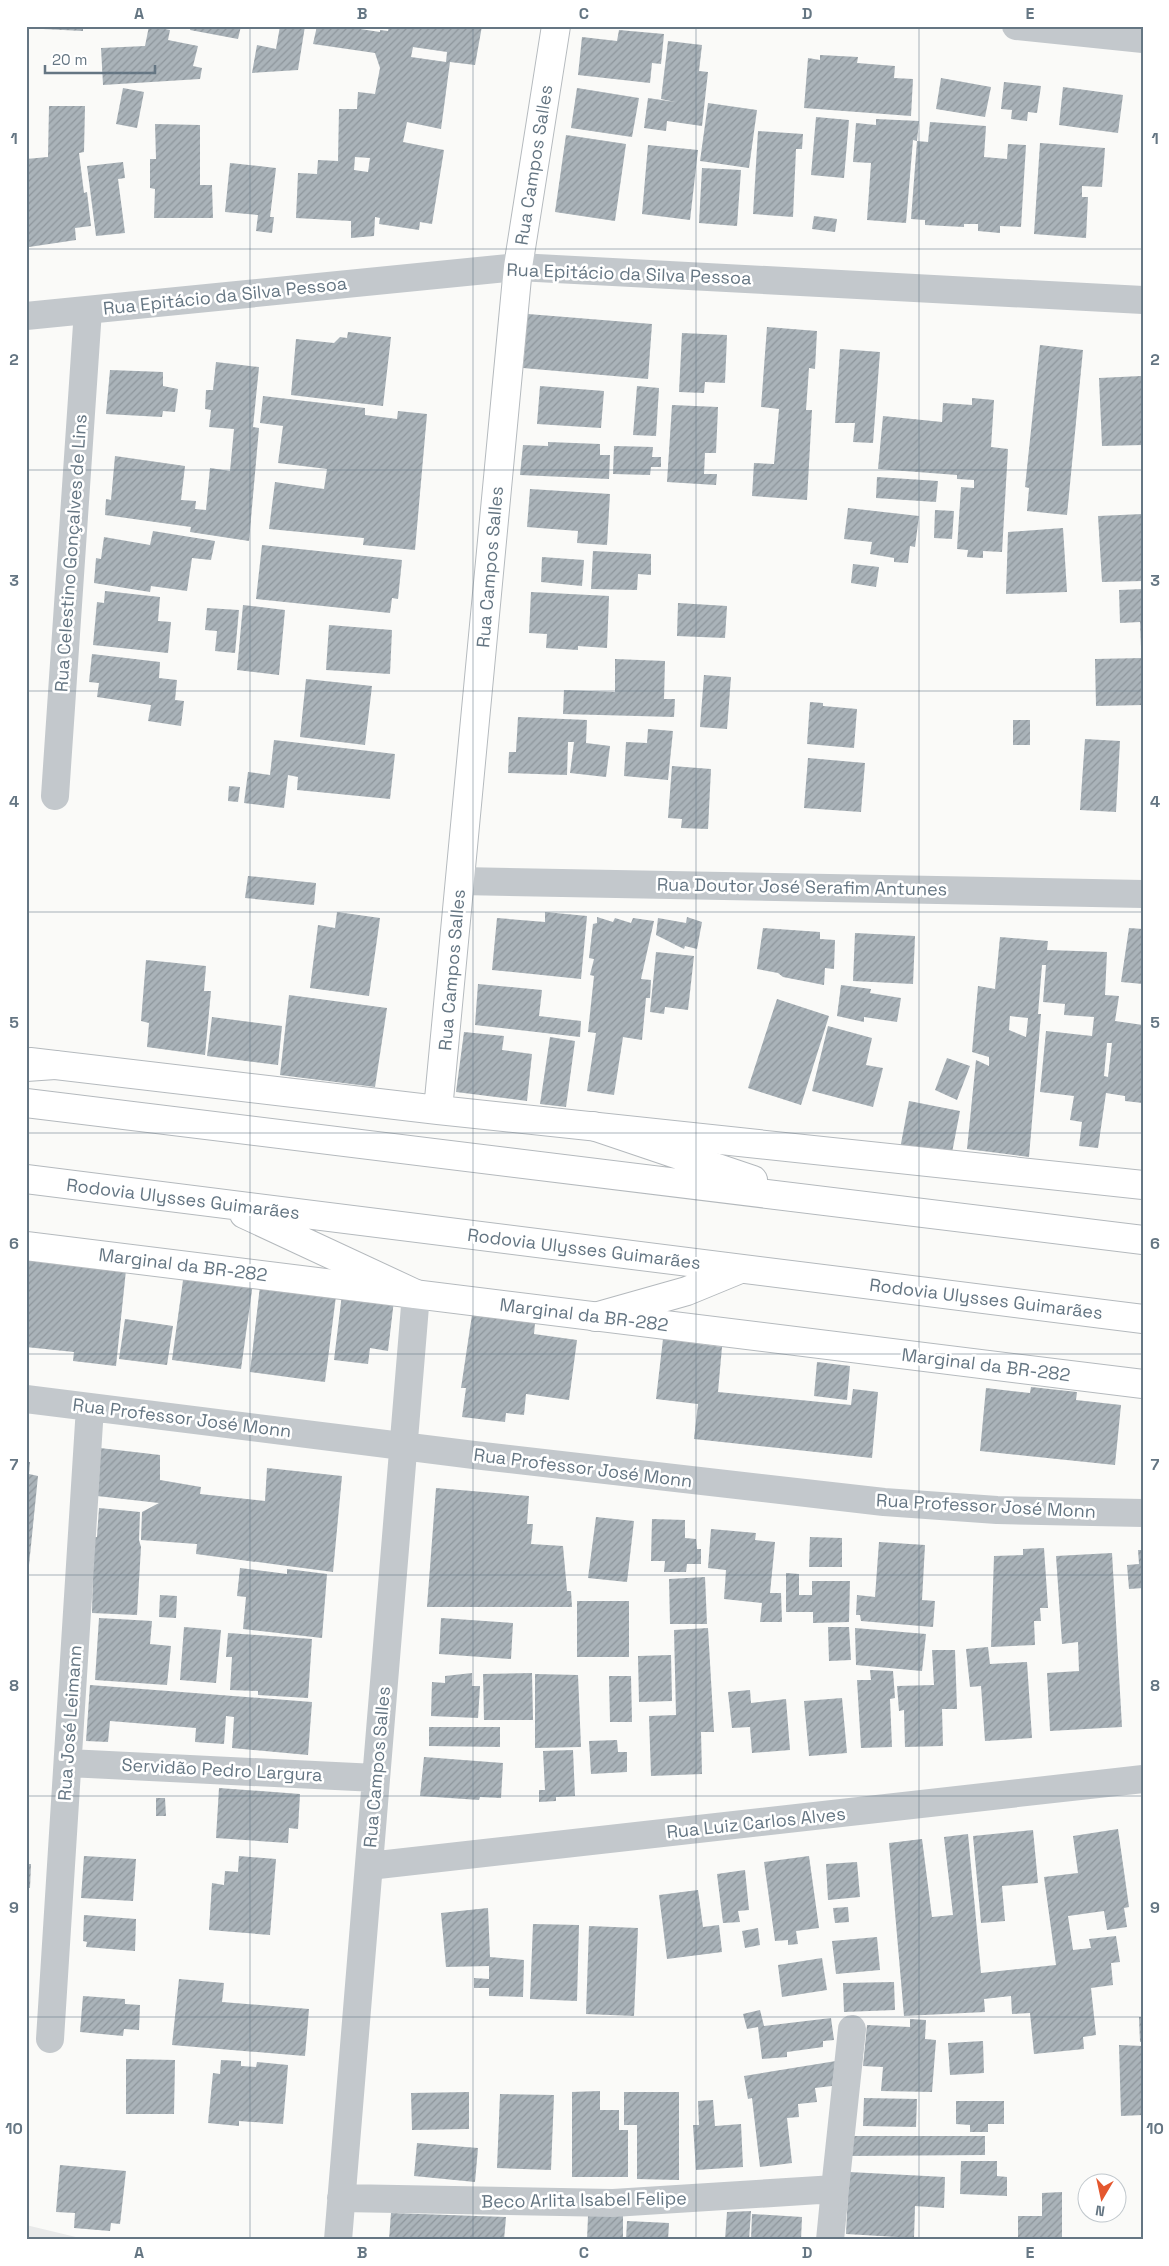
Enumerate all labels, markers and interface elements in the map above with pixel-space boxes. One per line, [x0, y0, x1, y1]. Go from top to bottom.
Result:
text: A [134, 3, 144, 24]
text: B [357, 3, 367, 24]
text: C [579, 3, 589, 24]
text: D [802, 3, 812, 24]
text: E [1026, 3, 1035, 24]
scale bar [45, 42, 155, 74]
text: 20 m [52, 50, 87, 69]
street label: Rua Campos Salles [509, 83, 558, 247]
text: 1 [10, 128, 18, 149]
text: 1 [1151, 128, 1159, 149]
street label: Rua Epitácio da Silva Pessoa [506, 258, 752, 289]
street label: Rua Epitácio da Silva Pessoa [102, 271, 348, 320]
text: 2 [9, 349, 19, 370]
text: 2 [1150, 349, 1160, 370]
street label: Rua Celestino Gonçalves de Lins [49, 413, 92, 693]
street label: Rua Campos Salles [471, 485, 508, 649]
text: 3 [9, 570, 19, 591]
text: 3 [1150, 570, 1160, 591]
text: 4 [9, 791, 19, 812]
text: 4 [1150, 791, 1160, 812]
street label: Rua Doutor José Serafim Antunes [657, 872, 947, 901]
street label: Rua Campos Salles [433, 888, 470, 1052]
text: 5 [9, 1012, 19, 1033]
text: 5 [1150, 1012, 1160, 1033]
street label: Rodovia Ulysses Guimarães [65, 1173, 301, 1224]
street label: Rodovia Ulysses Guimarães [466, 1223, 702, 1274]
text: 6 [9, 1233, 19, 1254]
text: 6 [1150, 1233, 1160, 1254]
street label: Marginal da BR-282 [97, 1243, 269, 1286]
street label: Rodovia Ulysses Guimarães [868, 1273, 1104, 1324]
street label: Marginal da BR-282 [498, 1293, 670, 1336]
street label: Marginal da BR-282 [900, 1343, 1072, 1386]
street label: Rua Professor José Monn [71, 1393, 293, 1442]
street label: Rua Professor José Monn [472, 1443, 694, 1492]
text: 7 [10, 1454, 19, 1475]
text: 7 [1151, 1454, 1160, 1475]
street label: Rua Professor José Monn [876, 1488, 1096, 1523]
street label: Rua José Leimann [53, 1644, 86, 1802]
text: 8 [9, 1675, 19, 1696]
text: 8 [1150, 1675, 1160, 1696]
street label: Rua Campos Salles [358, 1685, 395, 1849]
street label: Servidão Pedro Largura [121, 1753, 323, 1786]
street label: Rua Luiz Carlos Alves [665, 1802, 847, 1843]
text: 9 [9, 1897, 19, 1918]
text: 9 [1150, 1897, 1160, 1918]
text: 10 [5, 2118, 23, 2139]
text: 10 [1146, 2118, 1164, 2139]
north arrow [1076, 2174, 1126, 2224]
street label: Beco Arlita Isabel Felipe [481, 2186, 687, 2213]
text: N [1094, 2201, 1106, 2220]
text: A [134, 2242, 144, 2263]
text: B [357, 2242, 367, 2263]
text: C [579, 2242, 589, 2263]
text: D [802, 2242, 812, 2263]
text: E [1026, 2242, 1035, 2263]

